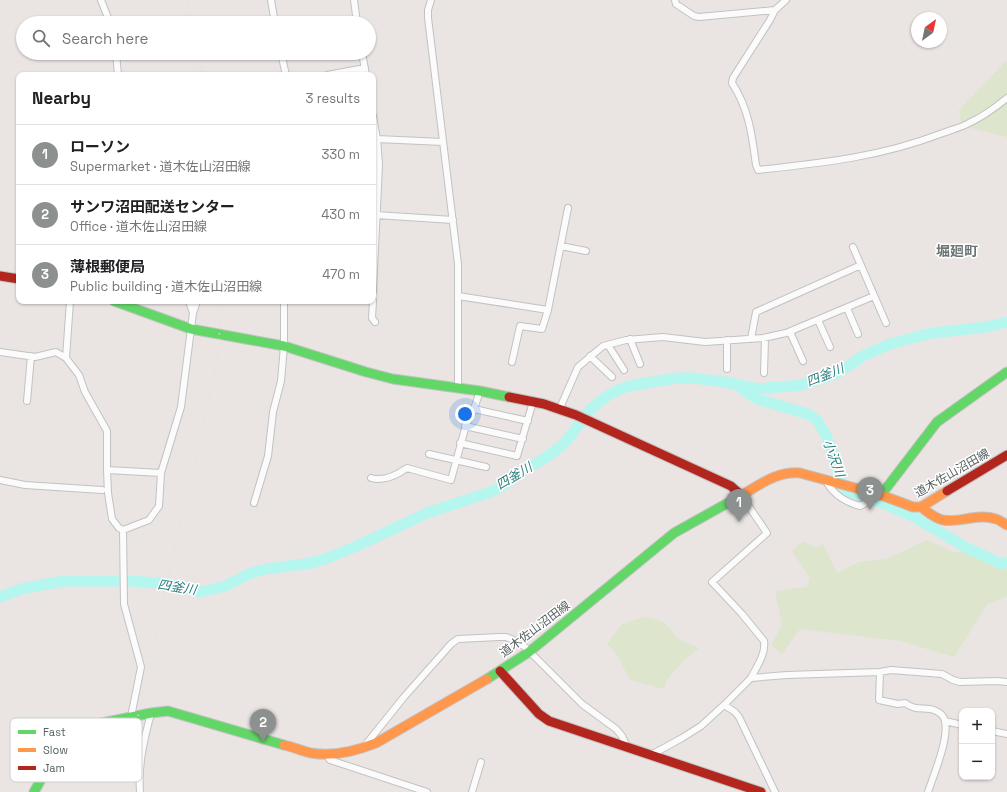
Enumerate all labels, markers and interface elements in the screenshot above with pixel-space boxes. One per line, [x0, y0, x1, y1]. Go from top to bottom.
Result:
north arrow [911, 12, 947, 48]
search box [16, 16, 376, 60]
icon: search [30, 27, 52, 49]
text: Search here [62, 29, 148, 48]
text: Nearby [32, 87, 91, 109]
text: 3 results [306, 90, 360, 107]
text: ローソン [70, 137, 130, 156]
text: 1 [42, 146, 48, 163]
text: 330 m [321, 146, 360, 163]
text: Supermarket · 道木佐山沼田線 [70, 158, 251, 175]
text: サンワ沼田配送センター [70, 197, 235, 216]
text: 2 [41, 206, 49, 223]
text: 430 m [321, 206, 360, 223]
text: Office · 道木佐山沼田線 [70, 218, 207, 235]
district label: 堀廻町 [936, 242, 978, 260]
text: 薄根郵便局 [70, 257, 145, 276]
text: 3 [41, 266, 49, 283]
text: 470 m [322, 266, 360, 283]
text: Public building · 道木佐山沼田線 [70, 278, 262, 295]
water label: 四釜川 [804, 359, 848, 390]
your location [455, 404, 475, 424]
water label: 小沢川 [819, 437, 849, 481]
street label: 道木佐山沼田線 [912, 445, 992, 501]
water label: 四釜川 [493, 458, 537, 493]
pin: 3 [857, 477, 883, 510]
pin: 1 [726, 489, 752, 522]
water label: 四釜川 [156, 576, 200, 599]
street label: 道木佐山沼田線 [497, 597, 573, 661]
map controls [959, 708, 995, 780]
button: + [959, 708, 995, 744]
pin: 2 [250, 709, 276, 742]
legend [10, 718, 142, 782]
text: Fast [43, 725, 66, 739]
text: Slow [43, 743, 68, 757]
button: − [959, 744, 995, 780]
text: Jam [43, 761, 65, 775]

